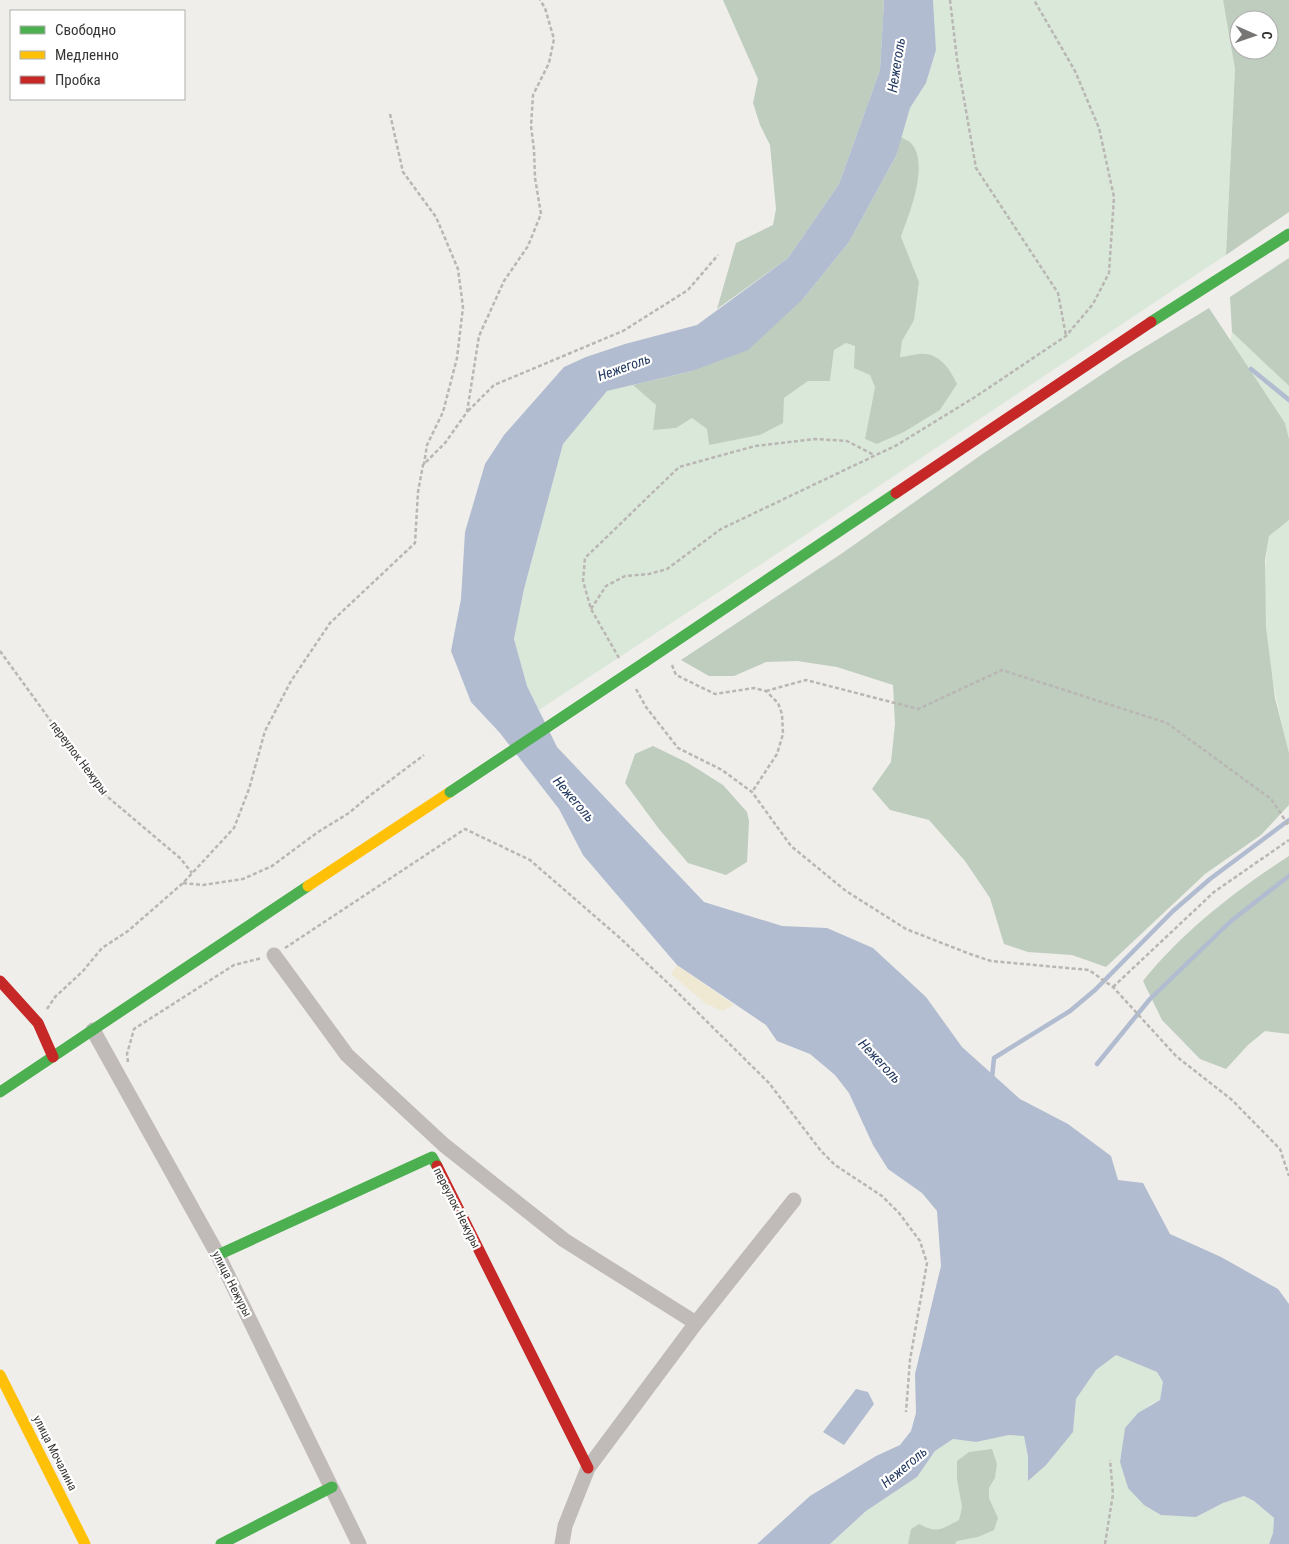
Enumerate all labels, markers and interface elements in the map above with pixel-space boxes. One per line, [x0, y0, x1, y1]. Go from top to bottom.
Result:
legend [10, 10, 185, 100]
north arrow [1229, 10, 1279, 60]
text: Свободно [55, 21, 116, 39]
text: С [1259, 31, 1275, 40]
water label: Нежеголь [884, 37, 908, 93]
text: Медленно [55, 46, 119, 64]
text: Пробка [55, 71, 101, 89]
water label: Нежеголь [595, 350, 653, 384]
street label: переулок Нежуры [47, 718, 111, 798]
water label: Нежеголь [550, 773, 598, 825]
water label: Нежеголь [855, 1035, 905, 1087]
street label: переулок Нежуры [431, 1165, 483, 1251]
street label: улица Нежуры [209, 1249, 255, 1319]
street label: улица Мочалина [30, 1413, 80, 1493]
water label: Нежеголь [878, 1443, 930, 1491]

